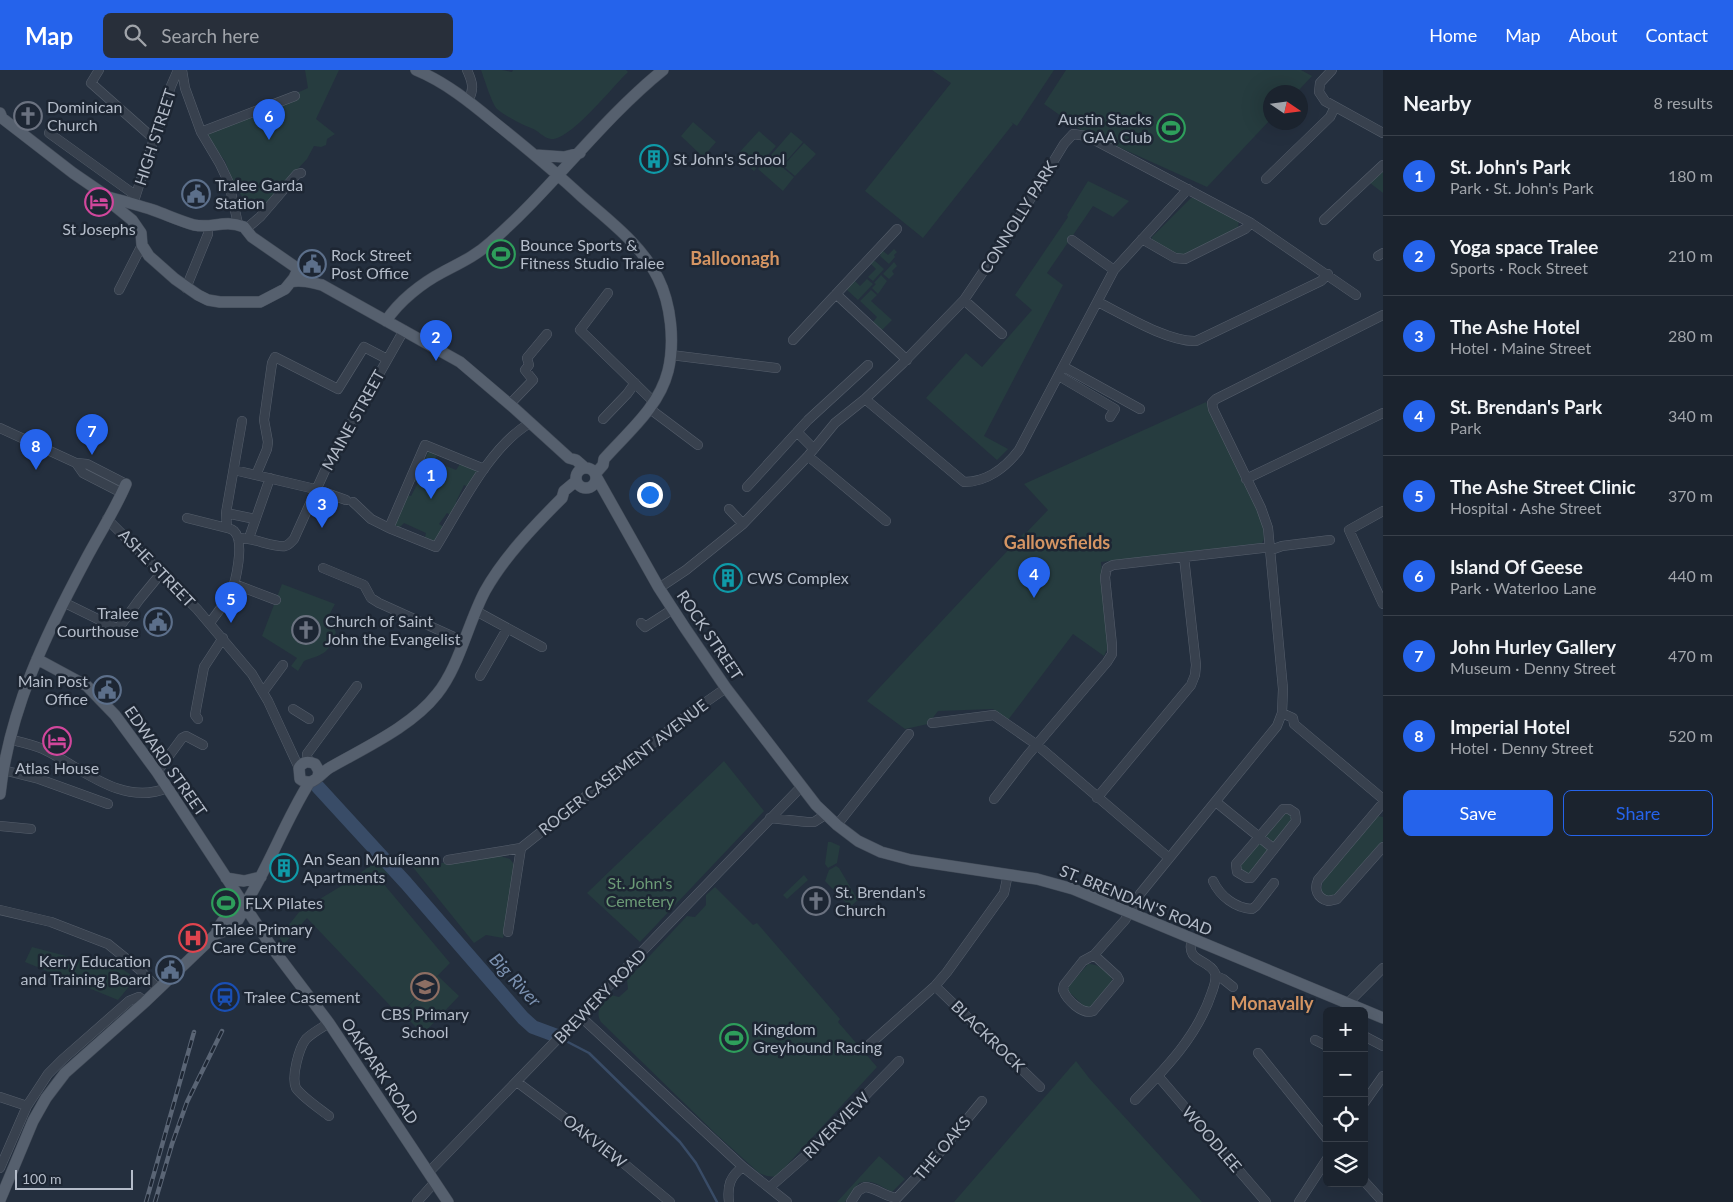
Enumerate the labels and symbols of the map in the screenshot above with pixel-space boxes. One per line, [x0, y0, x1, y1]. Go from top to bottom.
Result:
street label: HIGH STREET [130, 85, 179, 188]
north arrow [1263, 85, 1308, 130]
place label: Dominican Church [47, 97, 122, 134]
pin: 6 [253, 99, 285, 140]
church icon: Dominican Church [13, 101, 43, 131]
place label: Austin Stacks GAA Club [1058, 109, 1152, 146]
sports icon: Austin Stacks GAA Club [1156, 113, 1186, 143]
building icon: St John's School [639, 144, 669, 174]
place label: St John's School [673, 149, 785, 168]
street label: CONNOLLY PARK [975, 157, 1060, 277]
place label: Tralee Garda Station [215, 175, 303, 212]
public building icon: Tralee Garda Station [181, 179, 211, 209]
hotel icon: St Josephs [84, 187, 114, 217]
place label: St Josephs [62, 219, 136, 238]
place label: Bounce Sports & Fitness Studio Tralee [520, 235, 664, 272]
sports icon: Bounce Sports & Fitness Studio Tralee [486, 239, 516, 269]
place label: Rock Street Post Office [331, 245, 412, 282]
district label: Balloonagh [690, 247, 780, 269]
public building icon: Rock Street Post Office [297, 249, 327, 279]
pin: 2 [420, 320, 452, 361]
street label: MAINE STREET [317, 366, 388, 473]
pin: 7 [76, 414, 108, 455]
pin: 8 [20, 429, 52, 470]
pin: 1 [415, 458, 447, 499]
your location [637, 482, 663, 508]
pin: 3 [306, 487, 338, 528]
street label: ASHE STREET [115, 525, 200, 611]
district label: Gallowsfields [1004, 531, 1110, 553]
pin: 4 [1018, 557, 1050, 598]
building icon: CWS Complex [713, 563, 743, 593]
place label: CWS Complex [747, 568, 849, 587]
pin: 5 [215, 582, 247, 623]
street label: ROCK STREET [673, 586, 748, 684]
place label: Tralee Courthouse [57, 603, 139, 640]
public building icon: Tralee Courthouse [143, 607, 173, 637]
place label: Church of Saint John the Evangelist [325, 611, 461, 648]
church icon: Church of Saint John the Evangelist [291, 615, 321, 645]
place label: Main Post Office [18, 671, 88, 708]
public building icon: Main Post Office [92, 675, 122, 705]
street label: ROGER CASEMENT AVENUE [534, 695, 711, 839]
street label: EDWARD STREET [121, 702, 212, 820]
hotel icon: Atlas House [42, 726, 72, 756]
place label: Atlas House [15, 758, 99, 777]
place label: An Sean Mhuíleann Apartments [303, 849, 440, 886]
building icon: An Sean Mhuíleann Apartments [269, 853, 299, 883]
street label: ST. BRENDAN'S ROAD [1057, 860, 1215, 939]
park label: St. John's Cemetery [606, 873, 675, 910]
place label: St. Brendan's Church [835, 882, 926, 919]
church icon: St. Brendan's Church [801, 886, 831, 916]
sports icon: FLX Pilates [211, 888, 241, 918]
place label: FLX Pilates [245, 893, 323, 912]
place label: Tralee Primary Care Centre [212, 919, 313, 956]
hospital icon: Tralee Primary Care Centre [178, 923, 208, 953]
street label: BREWERY ROAD [550, 944, 649, 1047]
water label: Big River [485, 948, 547, 1011]
place label: Kerry Education and Training Board [21, 951, 151, 988]
public building icon: Kerry Education and Training Board [155, 955, 185, 985]
school or university icon: CBS Primary School [410, 972, 440, 1002]
station icon: Tralee Casement [210, 982, 240, 1012]
place label: Tralee Casement [244, 987, 361, 1006]
district label: Monavally [1231, 992, 1314, 1014]
street label: BLACKROCK [948, 996, 1029, 1076]
place label: CBS Primary School [381, 1004, 470, 1041]
street label: OAKPARK ROAD [338, 1014, 423, 1127]
place label: Kingdom Greyhound Racing [753, 1019, 882, 1056]
sports icon: Kingdom Greyhound Racing [719, 1023, 749, 1053]
street label: RIVERVIEW [799, 1087, 873, 1162]
street label: WOODLEE [1179, 1102, 1246, 1175]
street label: OAKVIEW [560, 1110, 631, 1171]
street label: THE OAKS [909, 1112, 974, 1184]
scale bar [15, 1167, 132, 1190]

